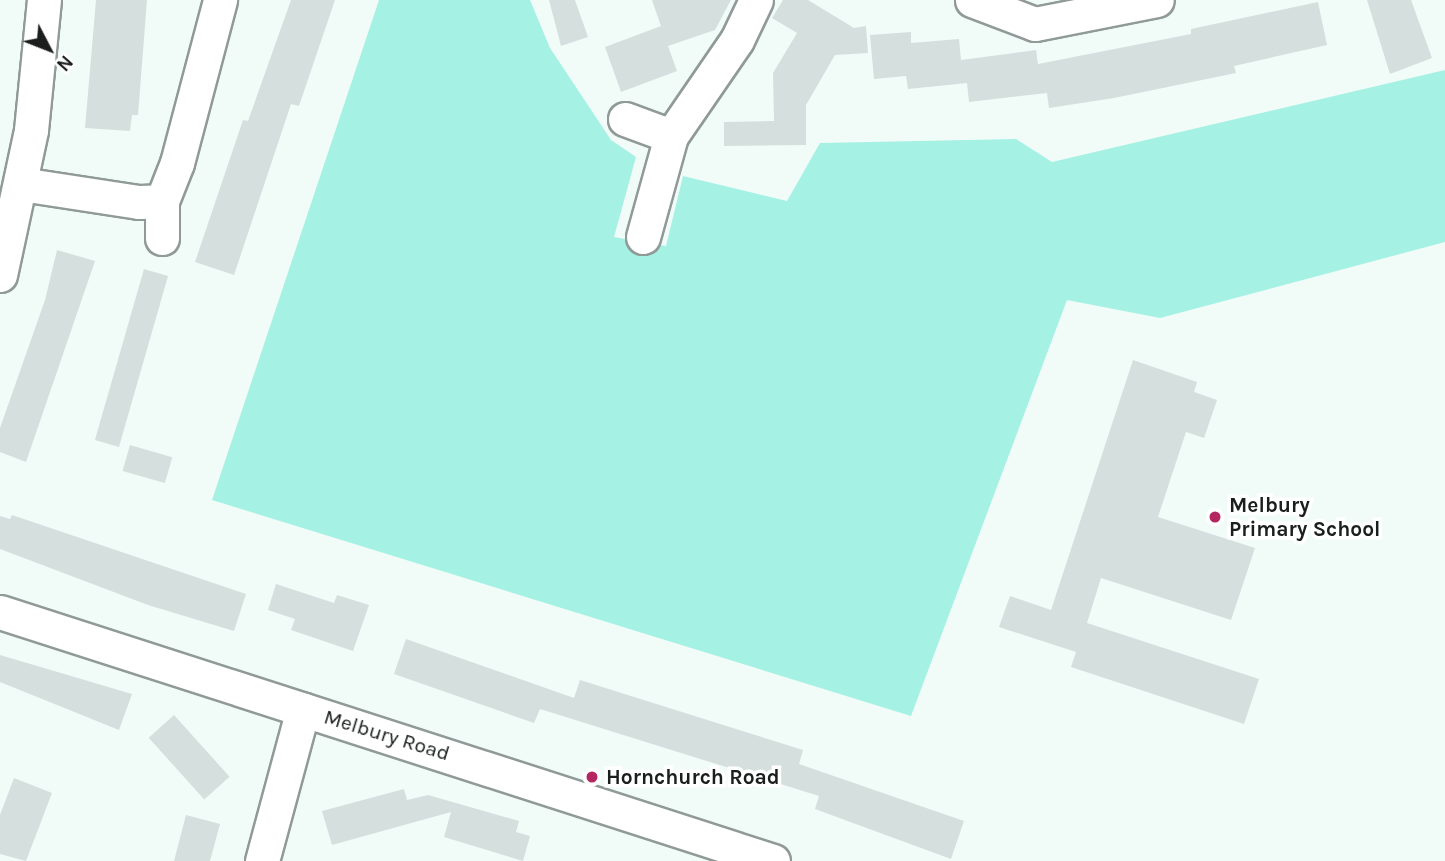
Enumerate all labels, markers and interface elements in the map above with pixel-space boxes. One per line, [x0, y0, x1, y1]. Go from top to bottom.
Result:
north arrow [14, 14, 84, 84]
text: N [52, 51, 77, 75]
place label: Melbury Primary School [1229, 492, 1380, 542]
marker: Melbury Primary School [1207, 509, 1223, 525]
street label: Melbury Road [321, 704, 453, 766]
place label: Hornchurch Road [606, 764, 780, 790]
marker: Hornchurch Road [584, 769, 600, 785]

